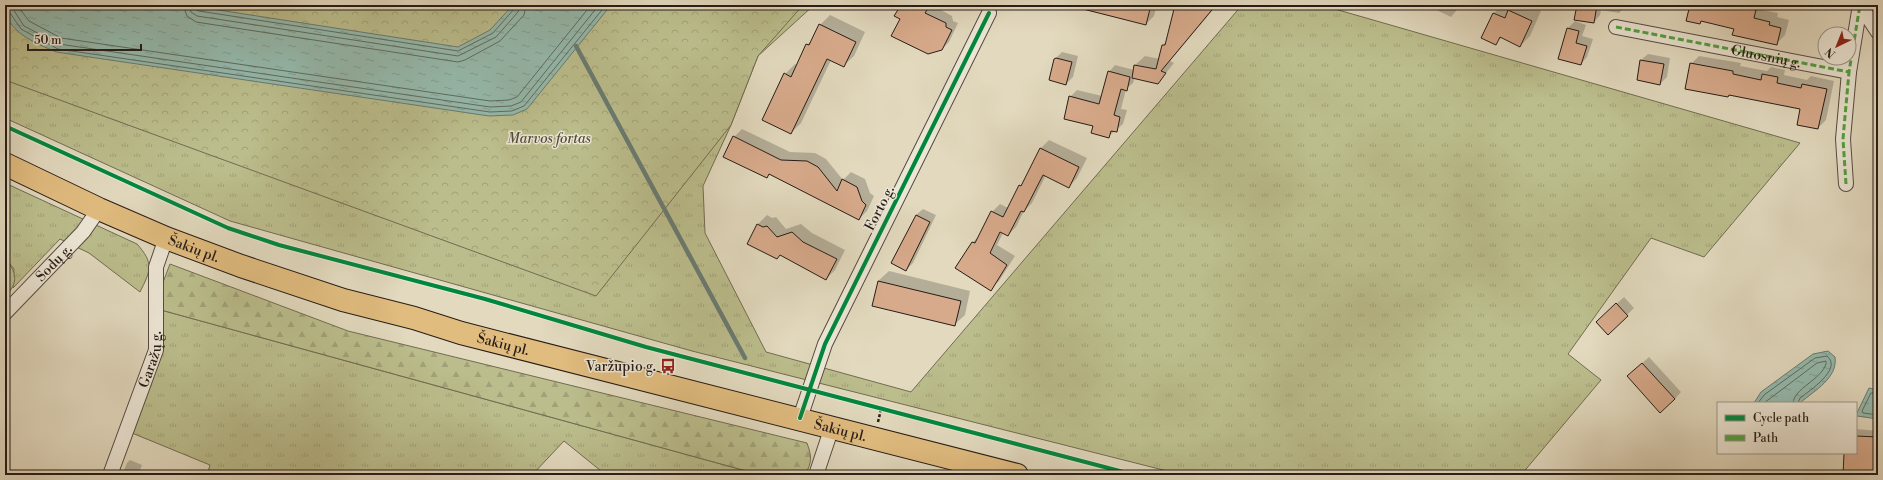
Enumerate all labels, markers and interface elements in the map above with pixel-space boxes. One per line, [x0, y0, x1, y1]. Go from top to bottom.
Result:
scale bar [28, 26, 141, 52]
north arrow [1817, 26, 1857, 66]
text: 50 m [34, 33, 62, 48]
street label: Gluosnių g. [1730, 41, 1802, 73]
text: N [1823, 44, 1839, 61]
park label: Marvos fortas [507, 130, 591, 148]
street label: Forto g. [861, 183, 899, 234]
street label: Šakių pl. [165, 230, 222, 267]
street label: Sodų g. [32, 241, 76, 286]
street label: Šakių pl. [475, 328, 531, 360]
street label: Garažų g. [135, 331, 166, 390]
bus stop icon: Varžupio g. [659, 357, 677, 375]
place label: Varžupio g. [585, 358, 656, 376]
legend [1717, 402, 1857, 454]
text: Cycle path [1753, 411, 1809, 426]
street label: Šakių pl. [812, 414, 868, 446]
text: Path [1753, 431, 1778, 446]

